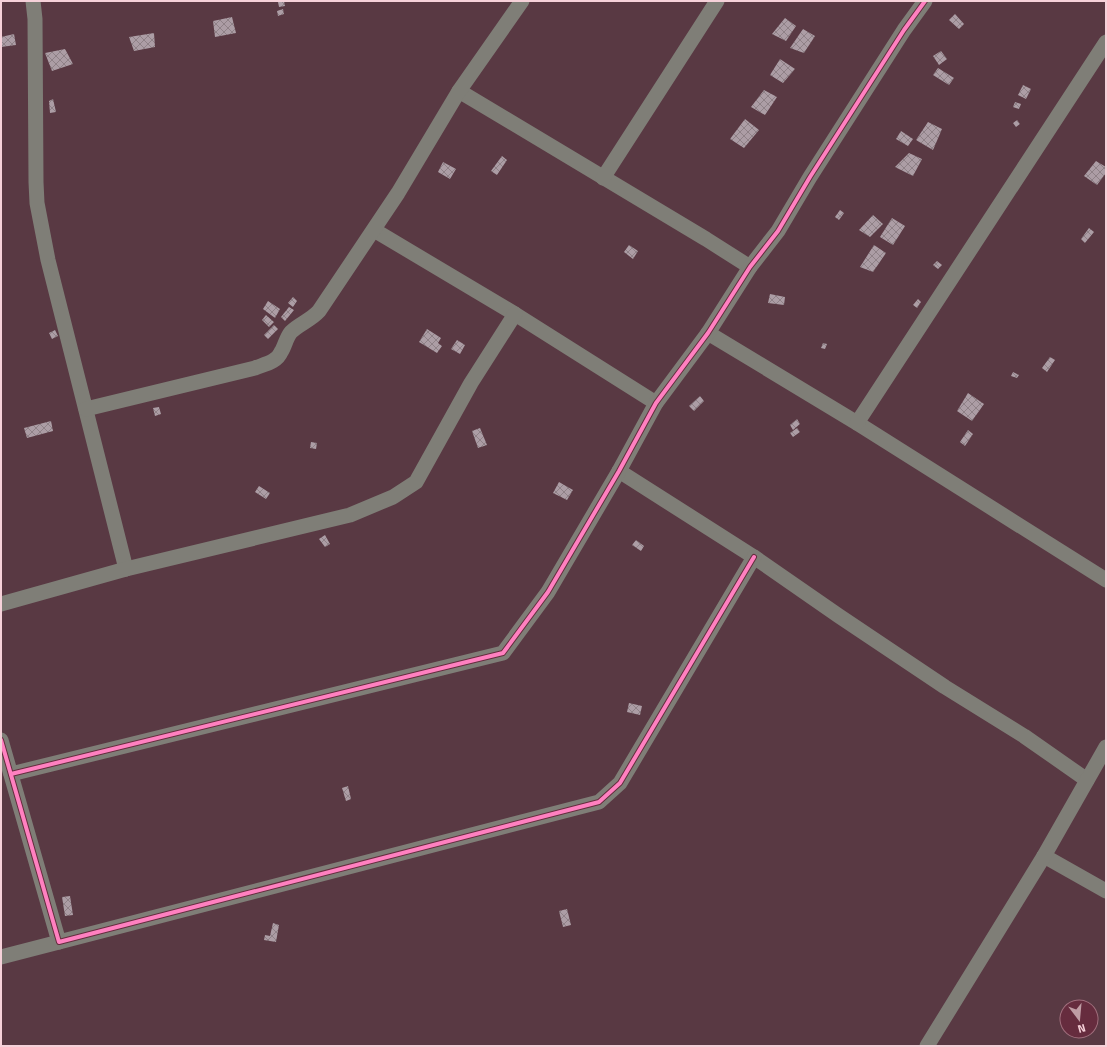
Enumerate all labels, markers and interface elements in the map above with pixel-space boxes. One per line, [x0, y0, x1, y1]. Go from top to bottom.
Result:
north arrow [1059, 999, 1099, 1039]
text: N [1076, 1020, 1088, 1037]

